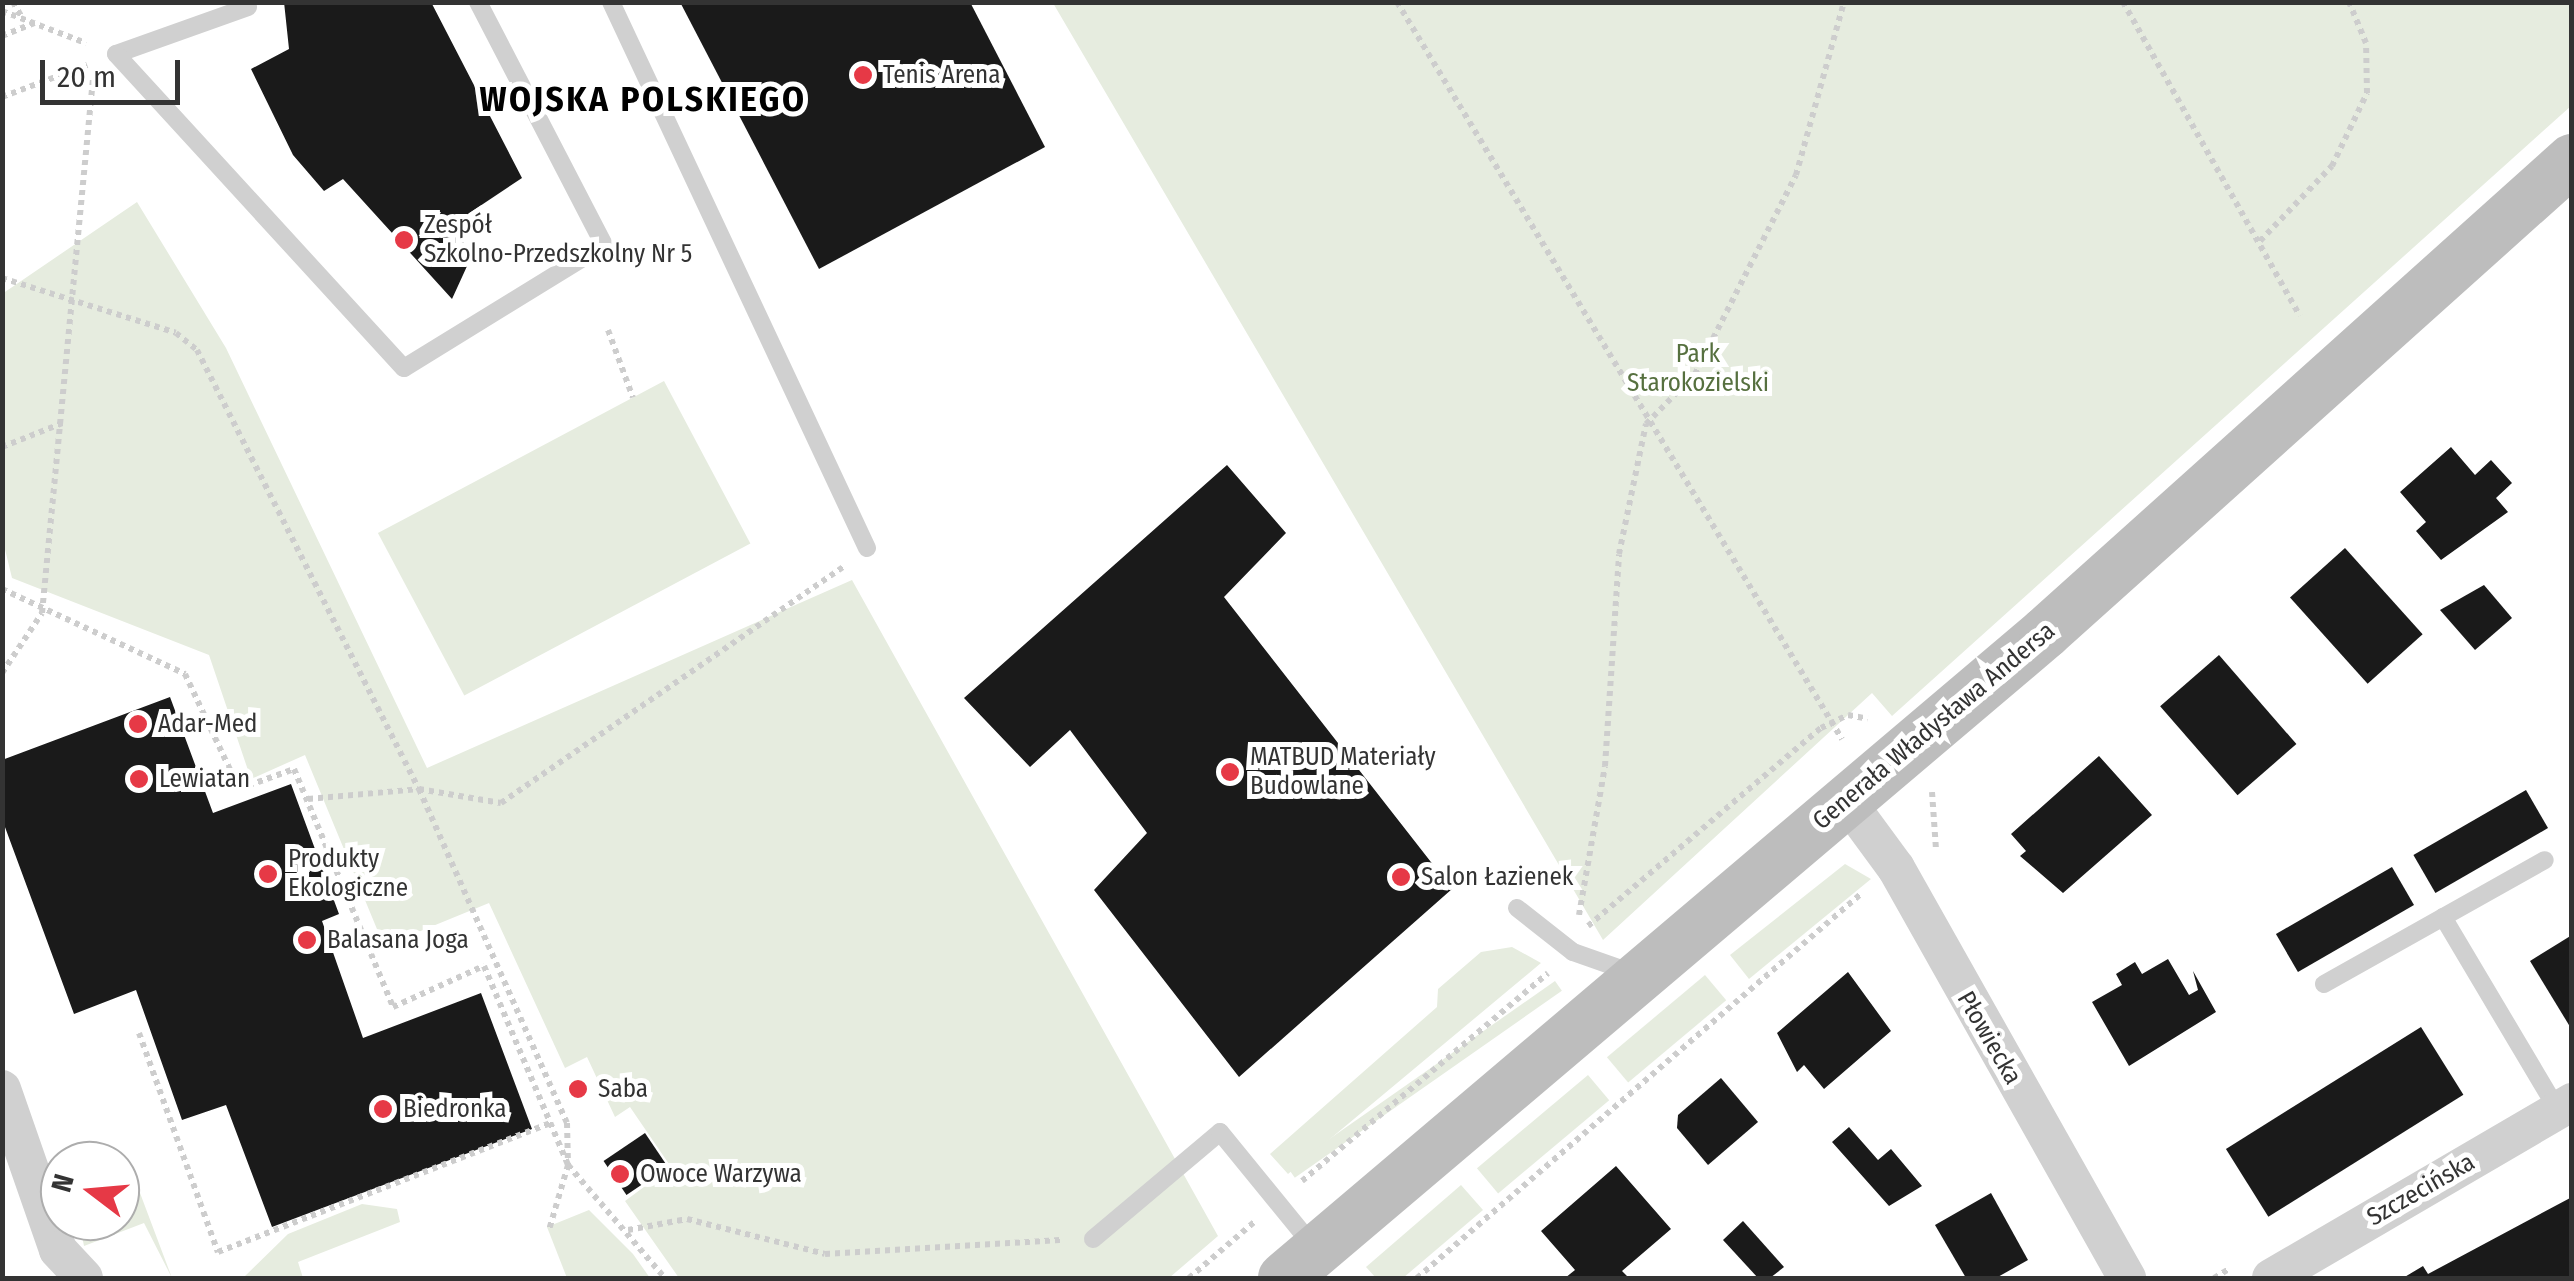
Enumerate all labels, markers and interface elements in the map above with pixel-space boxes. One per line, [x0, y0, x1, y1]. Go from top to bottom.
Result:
scale bar [45, 40, 185, 102]
text: 20 m [57, 59, 116, 95]
place label: Tenis Arena [883, 60, 1001, 90]
marker: Tenis Arena [852, 64, 874, 86]
district label: WOJSKA POLSKIEGO [479, 78, 807, 120]
place label: Zespół Szkolno-Przedszkolny Nr 5 [424, 211, 692, 270]
marker: Zespół Szkolno-Przedszkolny Nr 5 [393, 229, 415, 251]
park label: Park Starokozielski [1627, 340, 1769, 399]
street label: Generała Władysława Andersa [1807, 616, 2061, 836]
place label: Adar-Med [158, 709, 257, 739]
marker: Adar-Med [127, 713, 149, 735]
place label: MATBUD Materiały Budowlane [1250, 743, 1436, 802]
marker: MATBUD Materiały Budowlane [1219, 761, 1241, 783]
place label: Lewiatan [159, 764, 250, 794]
marker: Lewiatan [128, 768, 150, 790]
place label: Produkty Ekologiczne [288, 845, 408, 904]
place label: Salon Łazienek [1421, 862, 1573, 892]
marker: Produkty Ekologiczne [257, 863, 279, 885]
marker: Salon Łazienek [1390, 866, 1412, 888]
place label: Balasana Joga [327, 925, 469, 955]
marker: Balasana Joga [296, 929, 318, 951]
street label: Płowiecka [1950, 986, 2028, 1090]
place label: Saba [598, 1074, 648, 1104]
marker: Saba [567, 1078, 589, 1100]
place label: Biedronka [403, 1094, 507, 1124]
marker: Biedronka [372, 1098, 394, 1120]
north arrow [40, 1141, 140, 1241]
street label: Szczecińska [2362, 1147, 2480, 1233]
place label: Owoce Warzywa [640, 1159, 802, 1189]
marker: Owoce Warzywa [609, 1163, 631, 1185]
text: N [44, 1171, 81, 1196]

